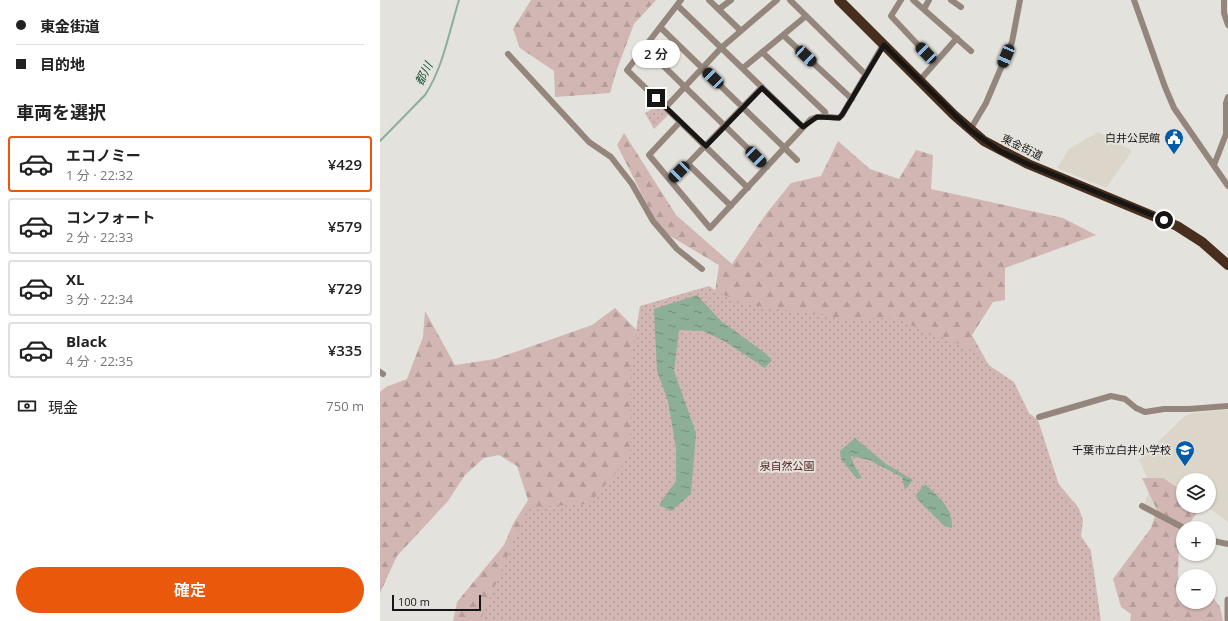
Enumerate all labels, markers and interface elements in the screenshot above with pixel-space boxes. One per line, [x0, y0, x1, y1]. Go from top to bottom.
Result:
text: 東金街道 [40, 16, 100, 36]
callout: 2 分 [632, 40, 680, 68]
car [913, 40, 939, 66]
car [793, 43, 819, 69]
car [996, 43, 1016, 69]
text: 2 分 [644, 45, 668, 63]
text: 目的地 [40, 54, 85, 74]
water label: 都川 [411, 57, 437, 88]
car [700, 65, 726, 91]
route end [647, 89, 665, 107]
text: 車両を選択 [16, 100, 106, 124]
public building icon: 白井公民館 [1163, 127, 1185, 155]
street label: 東金街道 [999, 130, 1045, 163]
place label: 白井公民館 [1105, 130, 1160, 145]
car [743, 144, 769, 170]
text: エコノミー [66, 145, 141, 165]
icon: car [18, 146, 54, 182]
text: ¥429 [328, 154, 362, 174]
car [666, 159, 692, 185]
text: 1 分 · 22:32 [66, 166, 133, 184]
text: コンフォート [66, 207, 156, 227]
icon: car [18, 208, 54, 244]
route start [1155, 211, 1173, 229]
text: ¥579 [328, 216, 362, 236]
text: 2 分 · 22:33 [66, 228, 133, 246]
text: XL [66, 269, 84, 289]
icon: car [18, 270, 54, 306]
text: ¥729 [328, 278, 362, 298]
text: 3 分 · 22:34 [66, 290, 133, 308]
text: Black [66, 331, 107, 351]
icon: car [18, 332, 54, 368]
text: ¥335 [328, 340, 362, 360]
text: 4 分 · 22:35 [66, 352, 133, 370]
icon: cash [16, 395, 38, 417]
text: 現金 [48, 397, 78, 417]
text: 750 m [326, 397, 364, 415]
school or university icon: 千葉市立白井小学校 [1174, 439, 1196, 467]
place label: 千葉市立白井小学校 [1072, 442, 1171, 457]
park label: 泉自然公園 [760, 458, 815, 473]
map controls [1176, 473, 1216, 609]
button: layers [1176, 473, 1216, 513]
button: + [1176, 521, 1216, 561]
button: 確定 [16, 567, 364, 613]
button: − [1176, 569, 1216, 609]
scale bar [392, 593, 481, 612]
text: 100 m [398, 594, 430, 609]

